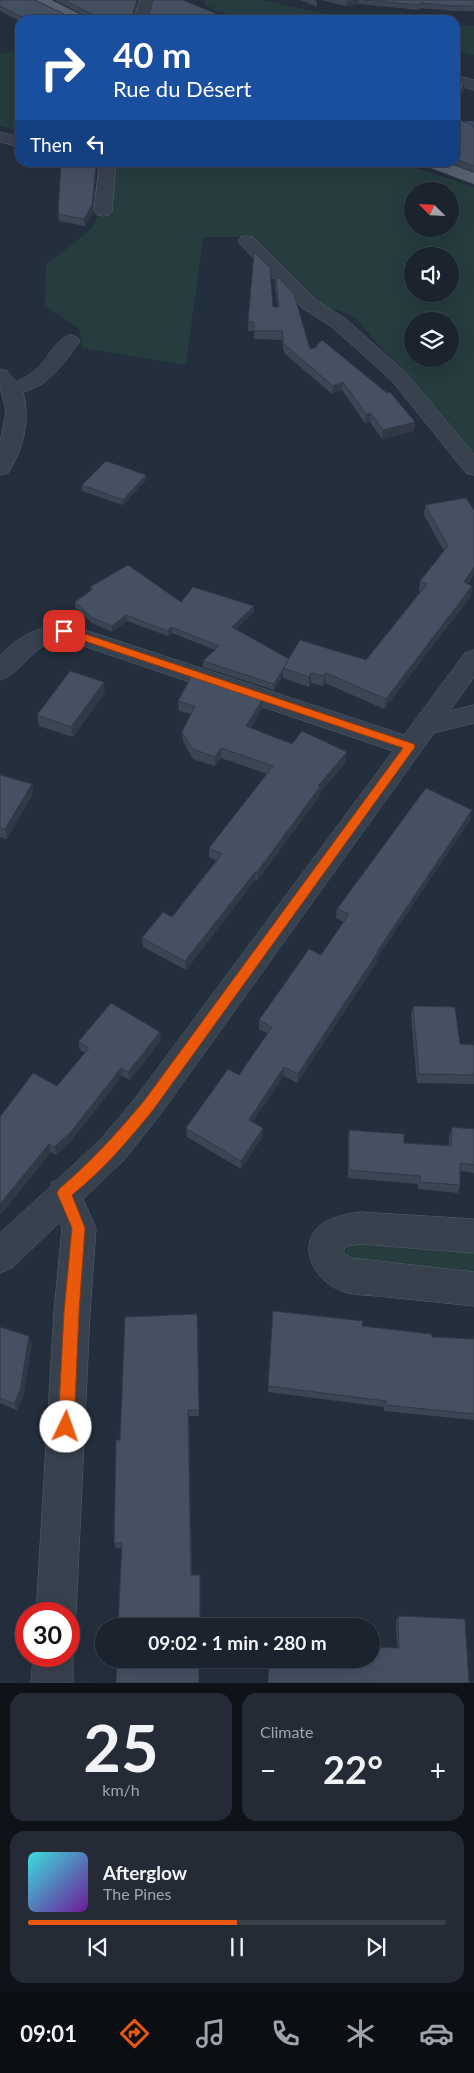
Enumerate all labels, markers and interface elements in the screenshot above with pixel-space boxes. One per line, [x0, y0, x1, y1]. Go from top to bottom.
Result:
text: 40 m [113, 33, 191, 75]
icon: right [30, 35, 95, 100]
text: Rue du Désert [113, 75, 251, 102]
icon: left [82, 130, 110, 158]
text: Then [30, 133, 72, 156]
north arrow [404, 182, 459, 238]
map controls [404, 182, 459, 367]
button: sound [404, 247, 459, 302]
button: layers [404, 312, 459, 367]
pin [43, 610, 85, 652]
icon: arrive [50, 617, 78, 645]
position arrow [39, 1400, 91, 1452]
speed limit sign: 30 [15, 1602, 80, 1667]
text: 09:02 · 1 min · 280 m [148, 1631, 327, 1654]
text: 25 [83, 1708, 159, 1786]
text: Climate [260, 1722, 313, 1741]
text: 22° [323, 1746, 383, 1792]
text: − [260, 1753, 276, 1787]
text: + [430, 1753, 446, 1787]
text: km/h [102, 1780, 140, 1799]
text: Afterglow [103, 1861, 187, 1884]
text: The Pines [103, 1884, 172, 1903]
icon: previous [84, 1933, 112, 1961]
icon: pause [223, 1933, 251, 1961]
icon: next [362, 1933, 390, 1961]
icon: directions [117, 2016, 152, 2051]
icon: music [193, 2016, 228, 2051]
icon: phone [268, 2016, 303, 2051]
icon: climate [343, 2016, 378, 2051]
icon: car [419, 2016, 454, 2051]
text: 09:01 [20, 2020, 77, 2047]

